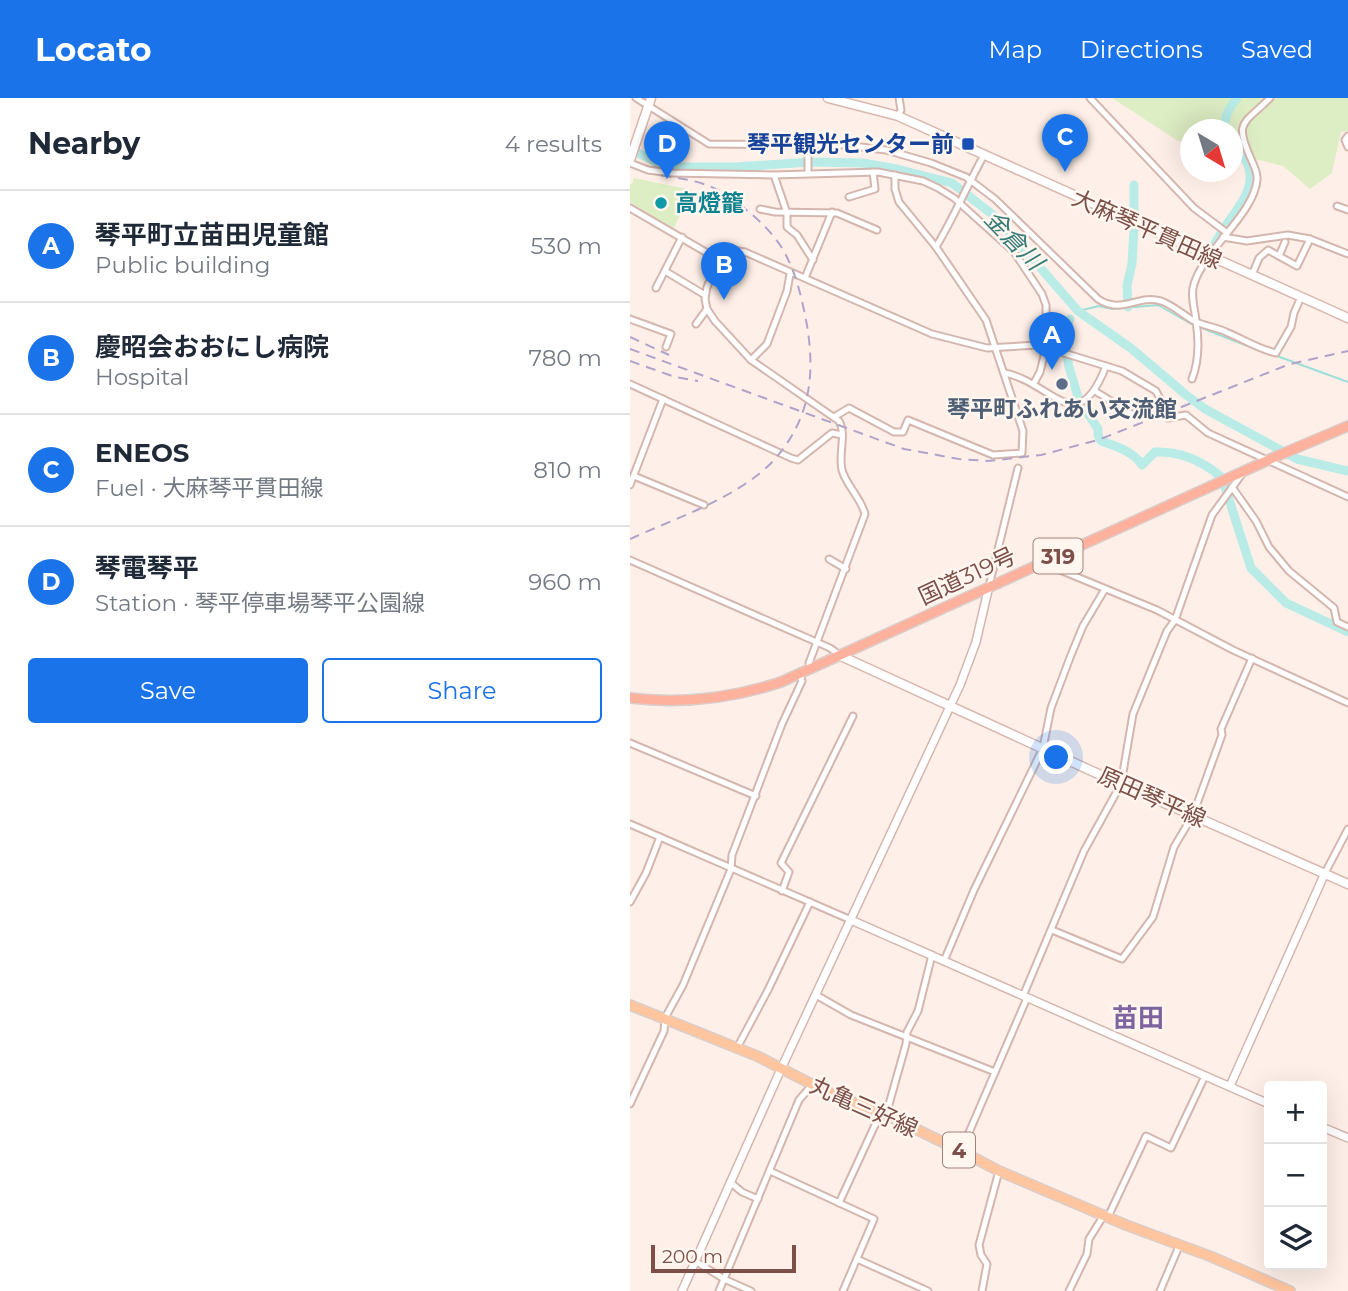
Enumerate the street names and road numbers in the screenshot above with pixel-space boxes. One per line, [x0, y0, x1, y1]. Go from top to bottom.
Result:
street label: 大麻琴平貫田線 [1068, 183, 1226, 275]
road number: 319 [1034, 538, 1082, 574]
street label: 国道319号 [914, 541, 1020, 611]
street label: 原田琴平線 [1094, 761, 1210, 833]
street label: 丸亀三好線 [806, 1071, 922, 1143]
road number: 4 [943, 1132, 975, 1168]

